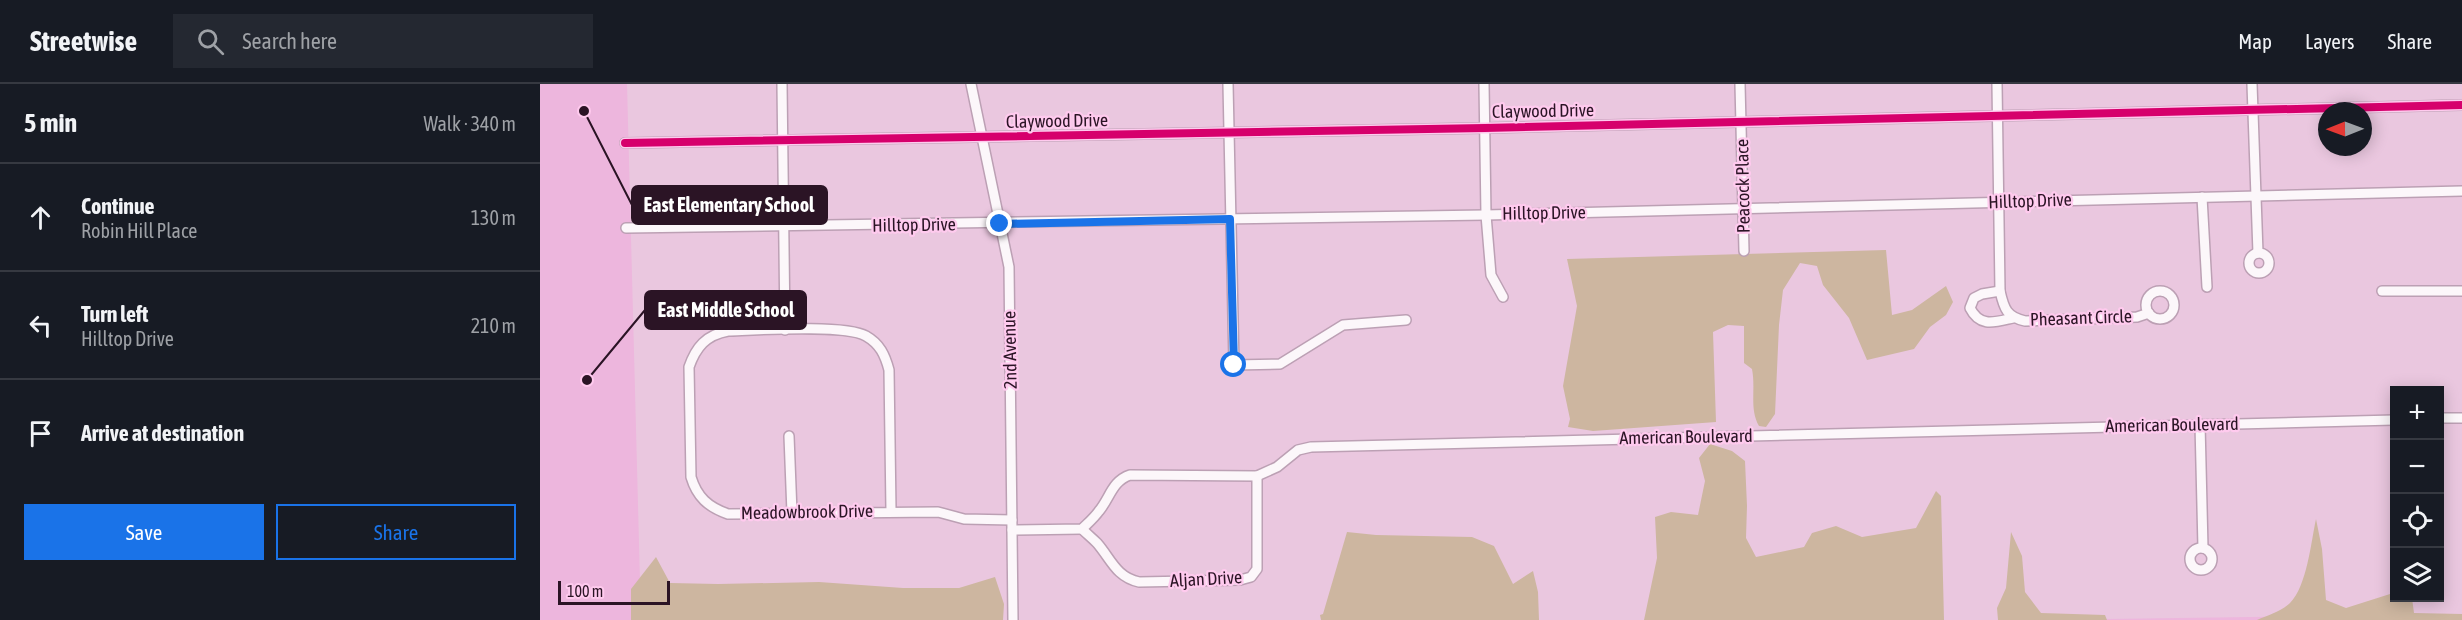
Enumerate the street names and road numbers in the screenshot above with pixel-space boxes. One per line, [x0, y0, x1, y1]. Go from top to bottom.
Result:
street label: Claywood Drive [1492, 99, 1594, 122]
street label: Claywood Drive [1006, 109, 1108, 132]
street label: Peacock Place [1731, 139, 1754, 233]
street label: Hilltop Drive [1988, 189, 2072, 212]
street label: Hilltop Drive [1502, 201, 1586, 224]
street label: Hilltop Drive [872, 213, 956, 236]
street label: Pheasant Circle [2030, 305, 2132, 330]
street label: 2nd Avenue [998, 311, 1021, 389]
street label: American Boulevard [2105, 413, 2239, 436]
street label: American Boulevard [1619, 425, 1753, 448]
street label: Meadowbrook Drive [741, 500, 873, 523]
street label: Aljan Drive [1169, 566, 1243, 591]

